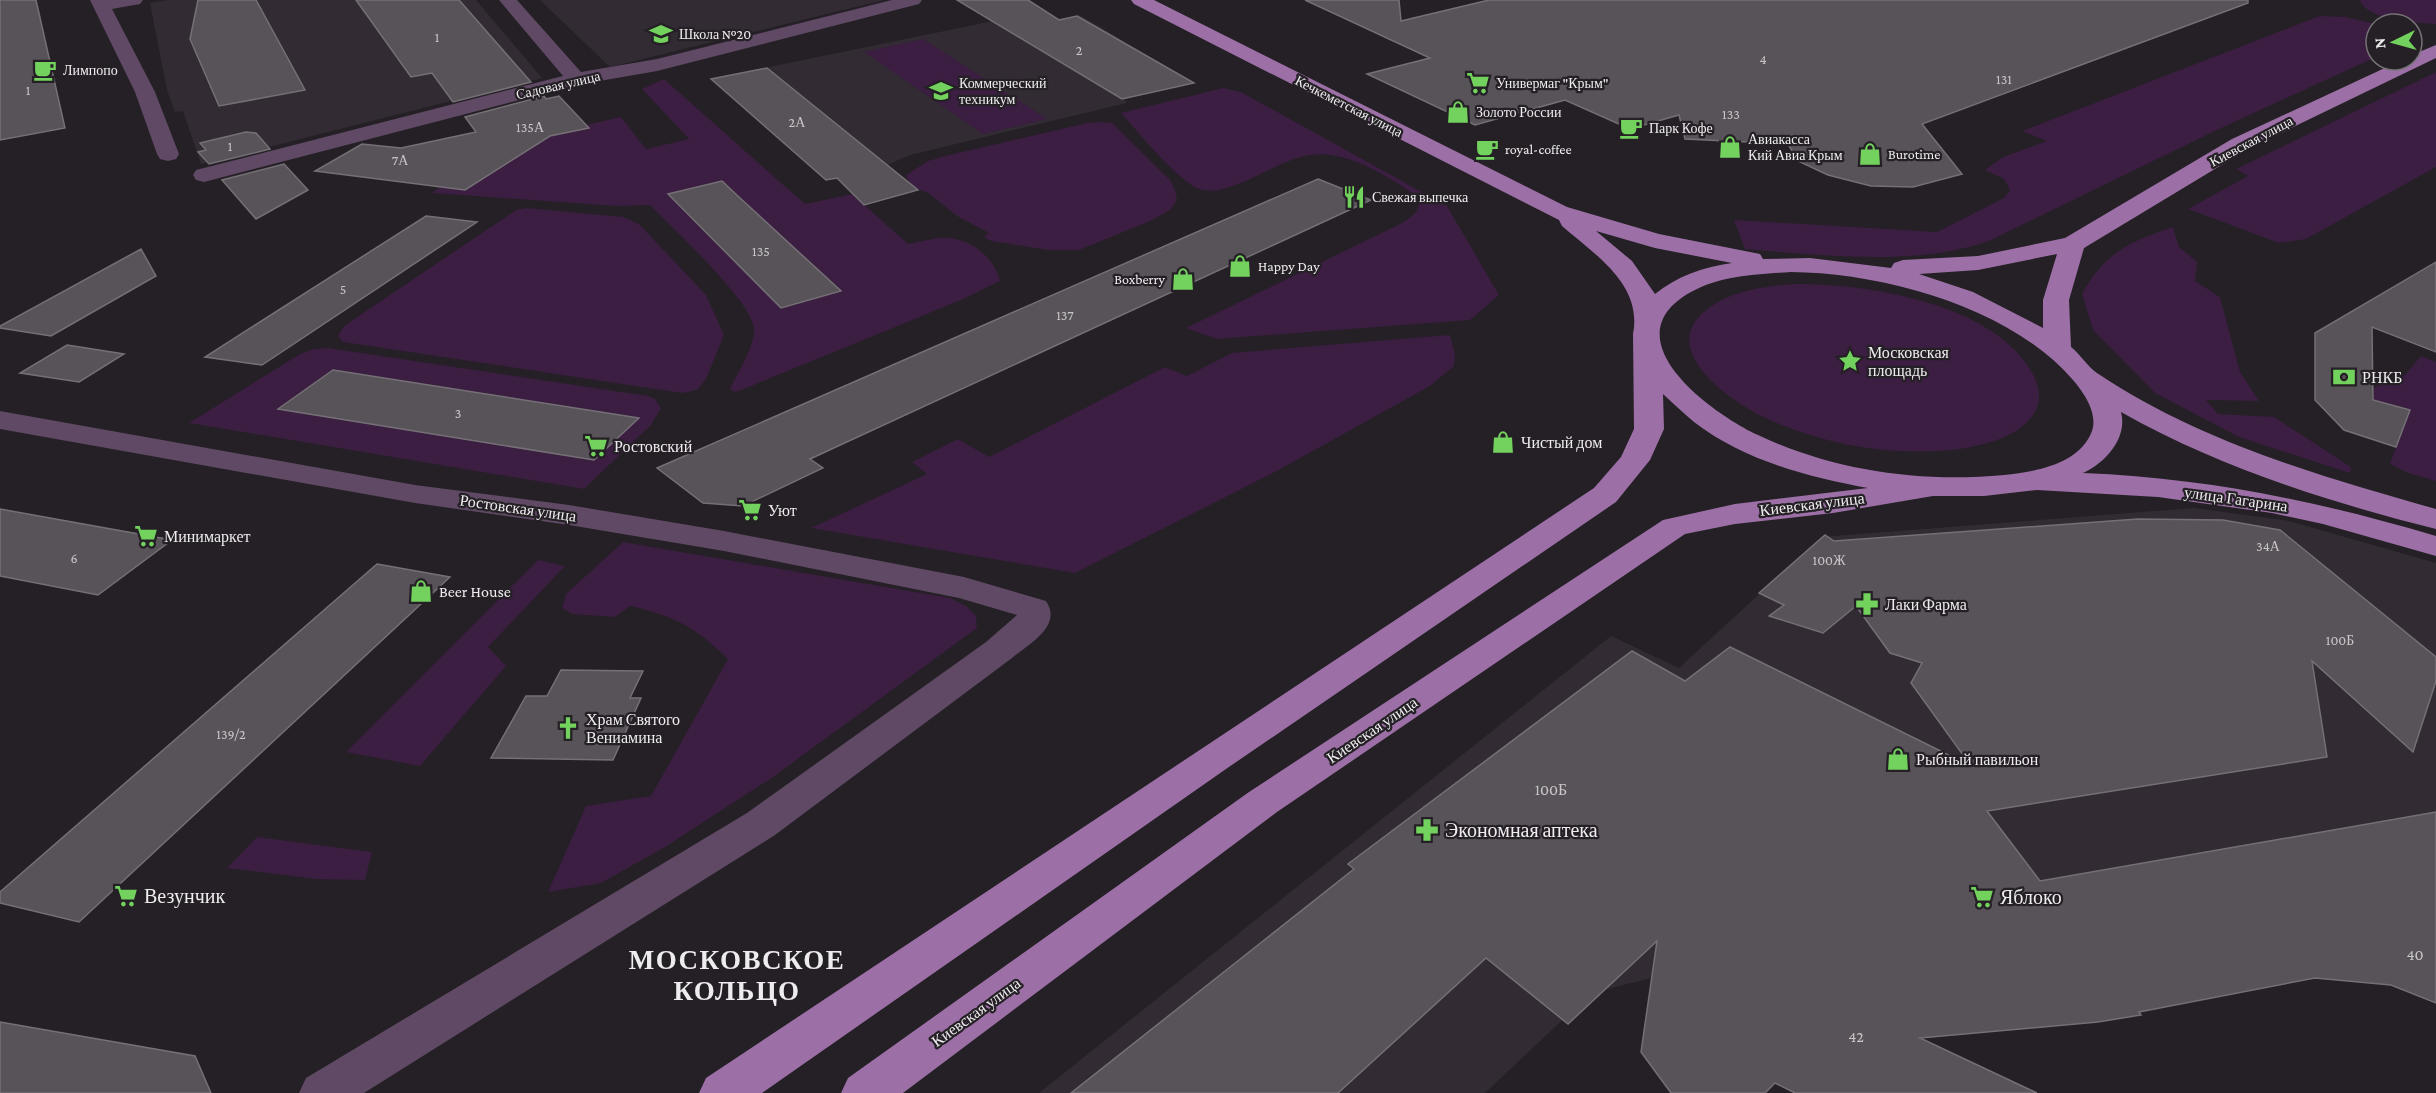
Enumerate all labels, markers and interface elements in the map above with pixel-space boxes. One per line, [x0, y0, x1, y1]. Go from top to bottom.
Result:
north arrow [2364, 12, 2424, 72]
school or university icon: Школа №20 [648, 21, 674, 47]
place label: Школа №20 [679, 26, 751, 42]
house number: 1 [435, 29, 440, 45]
text: N [2371, 37, 2388, 49]
house number: 2 [1076, 42, 1083, 58]
house number: 4 [1759, 51, 1767, 67]
cafe icon: Лимпопо [32, 57, 58, 83]
place label: Лимпопо [63, 62, 118, 78]
street label: Садовая улица [514, 67, 602, 102]
supermarket icon: Универмаг "Крым" [1465, 70, 1491, 96]
house number: 131 [1996, 71, 2012, 87]
street label: Кечкеметская улица [1293, 72, 1406, 140]
place label: Коммерческий техникум [959, 75, 1047, 107]
place label: Универмаг "Крым" [1496, 75, 1609, 91]
school or university icon: Коммерческий техникум [928, 78, 954, 104]
house number: 1 [26, 82, 31, 98]
shop icon: Золото России [1445, 99, 1471, 125]
place label: Золото России [1476, 104, 1562, 120]
house number: 133 [1722, 106, 1740, 122]
street label: Киевская улица [2207, 112, 2296, 170]
house number: 2А [789, 114, 806, 130]
cafe icon: Парк Кофе [1618, 115, 1644, 141]
house number: 135А [516, 119, 545, 135]
place label: Парк Кофе [1649, 120, 1713, 136]
place label: Авиакасса Кий Авиа Крым [1748, 131, 1843, 163]
shop icon: Авиакасса Кий Авиа Крым [1717, 134, 1743, 160]
cafe icon: royal-coffee [1474, 136, 1500, 162]
house number: 1 [228, 138, 233, 154]
place label: royal-coffee [1505, 141, 1572, 157]
shop icon: Burotime [1857, 141, 1883, 167]
place label: Burotime [1888, 146, 1940, 162]
house number: 7А [392, 152, 409, 168]
restaurant icon: Свежая выпечка [1341, 184, 1367, 210]
place label: Свежая выпечка [1372, 189, 1469, 205]
house number: 135 [752, 243, 770, 259]
shop icon: Happy Day [1227, 253, 1253, 279]
place label: Happy Day [1258, 258, 1320, 274]
shop icon: Boxberry [1170, 266, 1196, 292]
place label: Boxberry [1114, 271, 1166, 287]
house number: 5 [340, 281, 346, 297]
house number: 137 [1056, 307, 1074, 323]
place label: Московская площадь [1868, 344, 1949, 380]
place icon: Московская площадь [1837, 348, 1863, 374]
bank icon: РНКБ [2331, 364, 2357, 390]
place label: РНКБ [2362, 369, 2402, 386]
house number: 3 [455, 405, 461, 421]
shop icon: Чистый дом [1490, 429, 1516, 455]
supermarket icon: Ростовский [583, 433, 609, 459]
place label: Чистый дом [1521, 434, 1602, 452]
place label: Ростовский [614, 438, 693, 455]
street label: улица Гагарина [2183, 483, 2289, 516]
street label: Киевская улица [1759, 489, 1865, 520]
street label: Ростовская улица [458, 491, 578, 526]
supermarket icon: Уют [737, 497, 763, 523]
place label: Уют [768, 502, 797, 519]
supermarket icon: Минимаркет [133, 523, 159, 549]
place label: Минимаркет [164, 528, 251, 546]
house number: 34А [2256, 538, 2281, 554]
house number: 6 [70, 550, 78, 566]
house number: 100Ж [1812, 552, 1846, 568]
shop icon: Beer House [408, 578, 434, 604]
place label: Beer House [439, 583, 511, 600]
pharmacy icon: Лаки Фарма [1854, 591, 1880, 617]
place label: Лаки Фарма [1885, 596, 1967, 614]
house number: 100Б [2326, 632, 2354, 648]
street label: Киевская улица [1324, 693, 1421, 767]
place label: Храм Святого Вениамина [586, 711, 680, 746]
church icon: Храм Святого Вениамина [555, 715, 581, 741]
house number: 139/2 [216, 726, 246, 742]
shop icon: Рыбный павильон [1885, 746, 1911, 772]
place label: Рыбный павильон [1916, 751, 2039, 768]
house number: 100Б [1535, 781, 1567, 798]
pharmacy icon: Экономная аптека [1414, 817, 1440, 843]
place label: Экономная аптека [1445, 819, 1598, 841]
supermarket icon: Везунчик [113, 883, 139, 909]
supermarket icon: Яблоко [1969, 884, 1995, 910]
place label: Везунчик [144, 885, 225, 908]
place label: Яблоко [2000, 886, 2062, 908]
district label: МОСКОВСКОЕ КОЛЬЦО [629, 945, 845, 1006]
house number: 40 [2406, 946, 2424, 963]
street label: Киевская улица [928, 974, 1024, 1051]
house number: 42 [1848, 1028, 1864, 1045]

